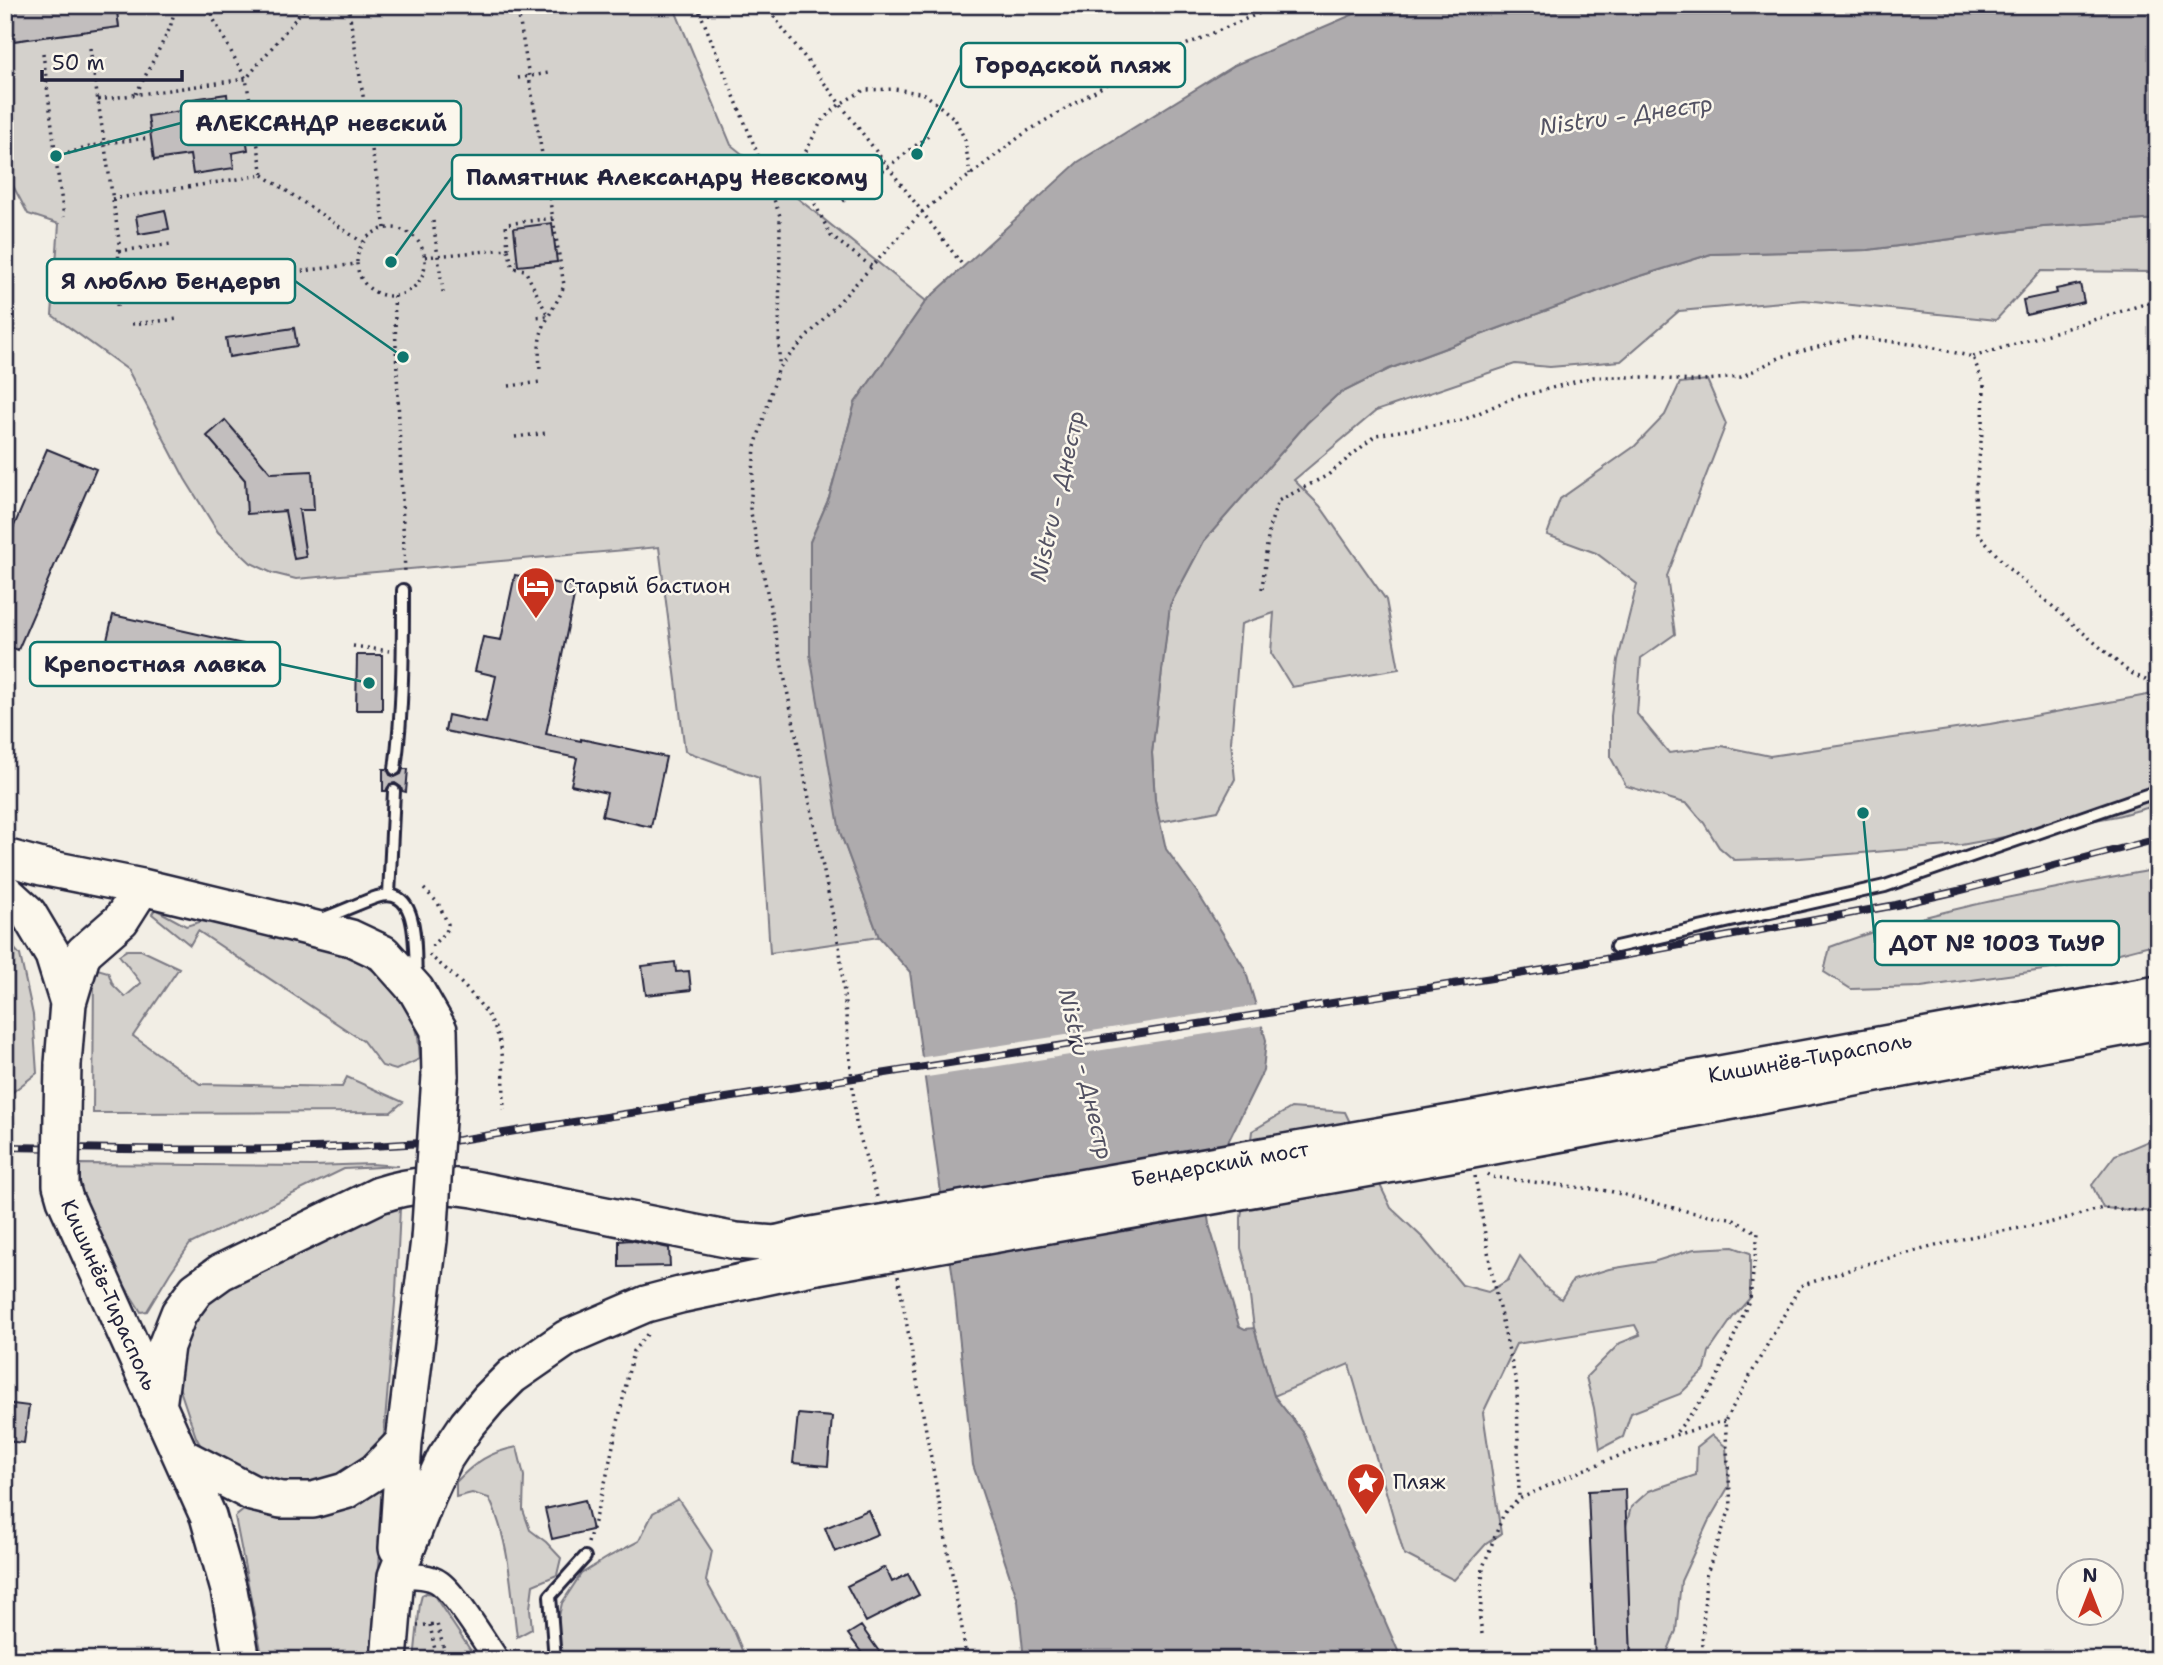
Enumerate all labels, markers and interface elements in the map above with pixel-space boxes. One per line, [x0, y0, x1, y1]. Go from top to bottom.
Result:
scale bar [42, 38, 182, 82]
callout: Городской пляж [961, 43, 1185, 87]
text: 50 m [52, 49, 105, 77]
text: Городской пляж [975, 50, 1172, 80]
water label: Nistru - Днестр [1537, 88, 1715, 142]
callout: АЛЕКСАНДР невский [181, 101, 461, 145]
text: АЛЕКСАНДР невский [195, 108, 447, 138]
callout: Памятник Александру Невскому [452, 155, 882, 199]
text: Памятник Александру Невскому [466, 162, 868, 192]
callout: Я люблю Бендеры [47, 259, 295, 303]
text: Я люблю Бендеры [61, 266, 281, 296]
water label: Nistru - Днестр [1023, 407, 1091, 585]
hotel icon: Старый бастион [515, 565, 557, 620]
place label: Старый бастион [563, 572, 730, 600]
callout: Крепостная лавка [30, 642, 280, 686]
text: Крепостная лавка [44, 649, 267, 679]
callout: ДОТ № 1003 ТиУР [1875, 921, 2119, 965]
text: ДОТ № 1003 ТиУР [1889, 928, 2105, 958]
water label: Nistru - Днестр [1052, 985, 1120, 1163]
street label: Кишинёв-Тирасполь [1706, 1026, 1914, 1090]
street label: Бендерский мост [1129, 1135, 1311, 1193]
street label: Кишинёв-Тирасполь [54, 1195, 164, 1395]
place icon: Пляж [1345, 1461, 1387, 1516]
place label: Пляж [1393, 1468, 1446, 1496]
north arrow [2054, 1556, 2124, 1626]
text: N [2082, 1563, 2098, 1588]

